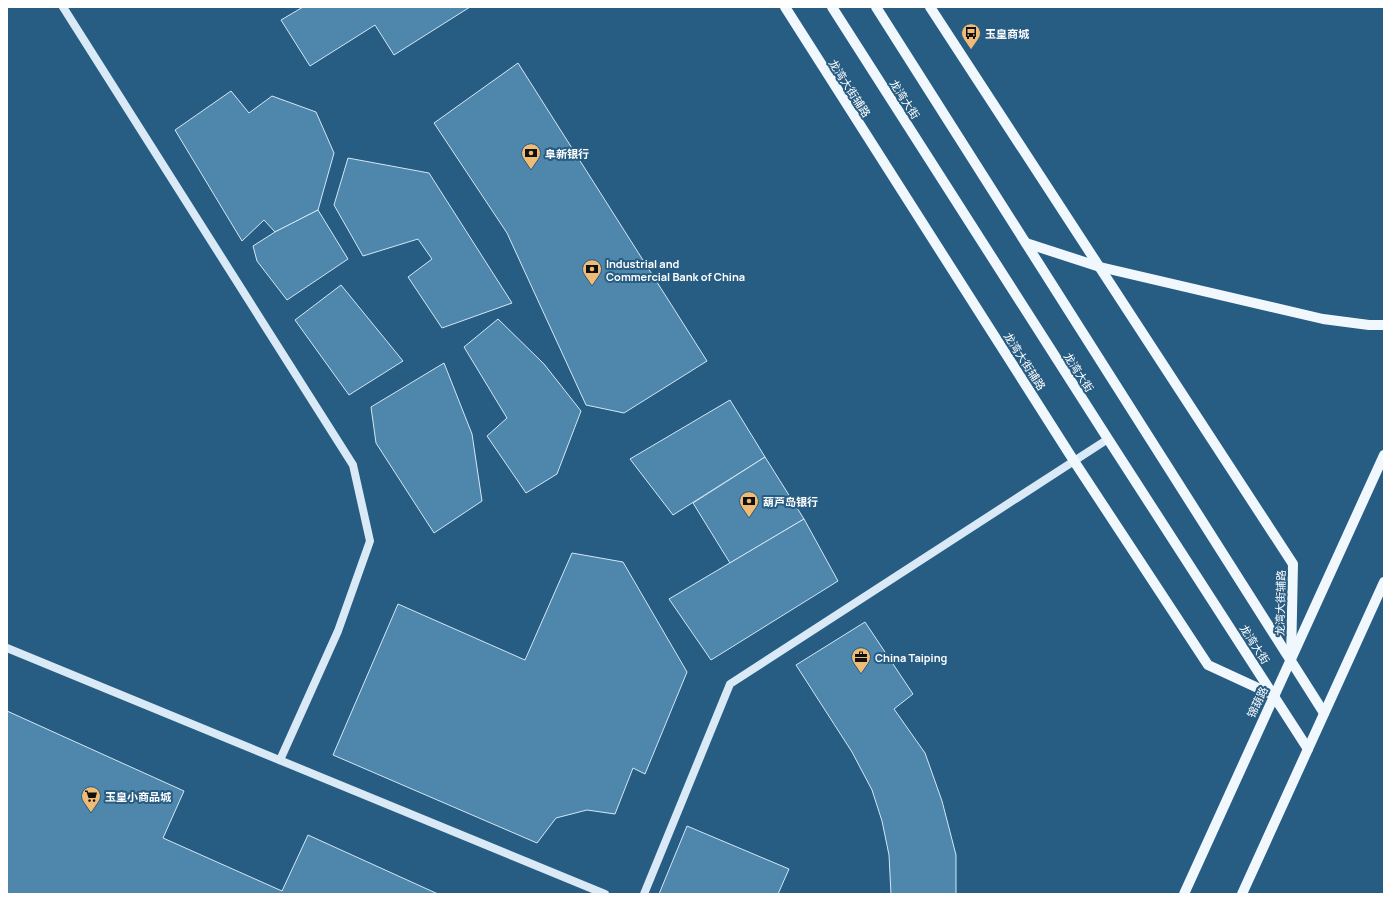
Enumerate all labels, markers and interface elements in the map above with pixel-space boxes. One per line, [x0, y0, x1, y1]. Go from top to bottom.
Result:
bus stop icon: 玉皇商城 [960, 22, 982, 50]
place label: 玉皇商城 [985, 26, 1030, 41]
street label: 龙湾大街辅路 [826, 56, 874, 120]
street label: 龙湾大街 [887, 76, 923, 122]
bank icon: 阜新银行 [520, 142, 542, 170]
place label: 阜新银行 [545, 146, 589, 161]
place label: Industrial and Commercial Bank of China [606, 256, 745, 284]
bank icon: Industrial and Commercial Bank of China [581, 258, 603, 286]
street label: 龙湾大街辅路 [1001, 329, 1049, 393]
street label: 龙湾大街 [1061, 349, 1097, 395]
bank icon: 葫芦岛银行 [738, 490, 760, 518]
place label: 葫芦岛银行 [763, 494, 818, 509]
street label: 龙湾大街辅路 [1272, 570, 1288, 636]
street label: 龙湾大街 [1237, 621, 1273, 667]
office icon: China Taiping [850, 646, 872, 674]
place label: China Taiping [875, 650, 947, 665]
street label: 锦葫路 [1243, 684, 1271, 720]
supermarket icon: 玉皇小商品城 [80, 785, 102, 813]
place label: 玉皇小商品城 [105, 789, 172, 804]

